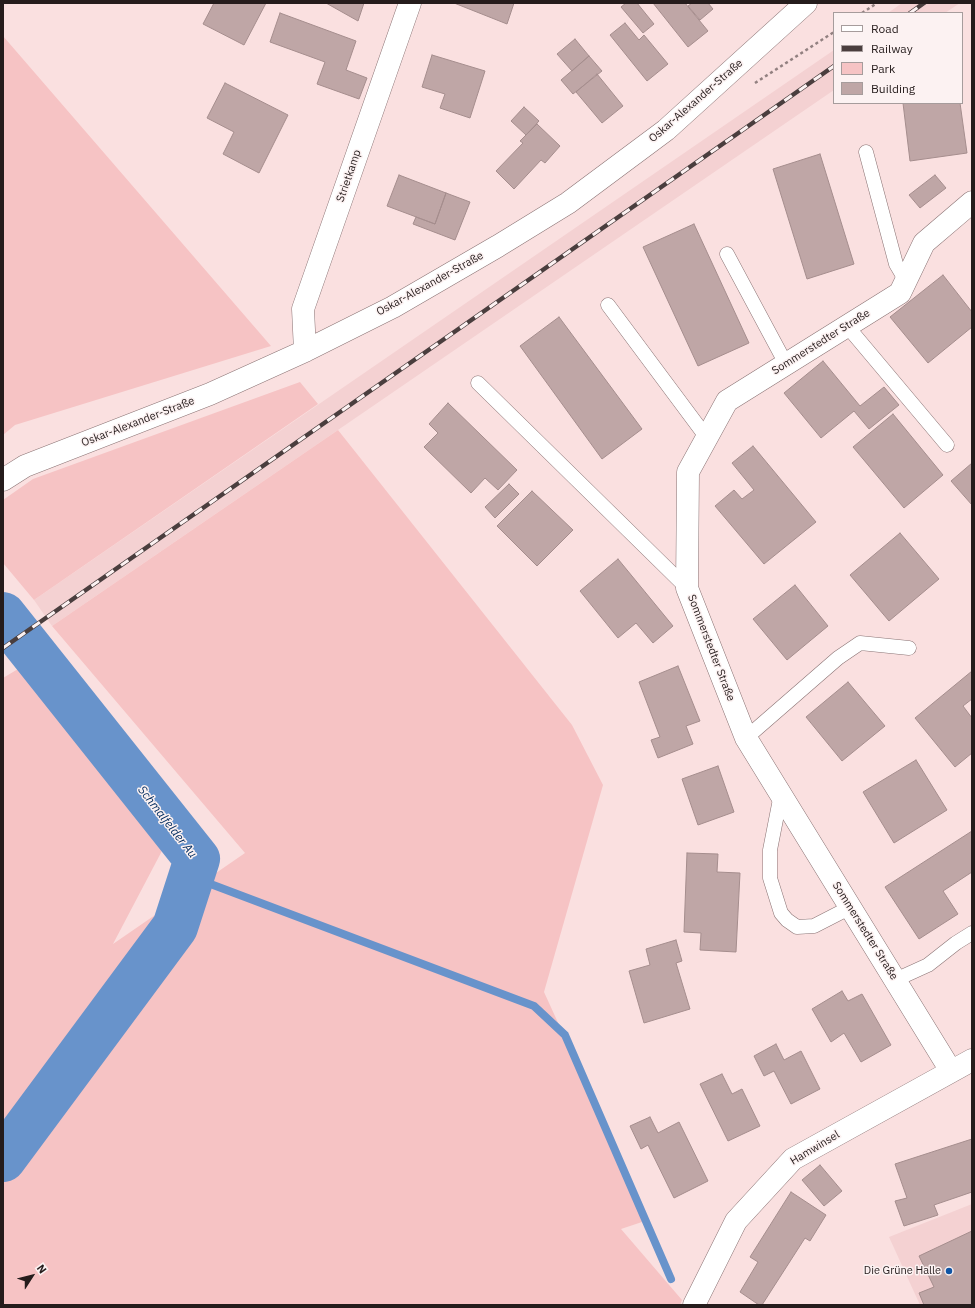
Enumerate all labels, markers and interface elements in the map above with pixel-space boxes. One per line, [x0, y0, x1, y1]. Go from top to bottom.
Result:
legend [833, 12, 963, 104]
text: Road [871, 21, 899, 36]
text: Railway [871, 41, 913, 56]
street label: Oskar-Alexander-Straße [646, 57, 746, 145]
text: Park [871, 61, 895, 76]
text: Building [871, 81, 915, 96]
street label: Strietkamp [334, 148, 364, 204]
street label: Oskar-Alexander-Straße [374, 249, 486, 319]
street label: Sommerstedter Straße [770, 306, 872, 378]
street label: Oskar-Alexander-Straße [80, 394, 196, 450]
street label: Sommerstedter Straße [685, 593, 737, 703]
water label: Schmalfelder Au [134, 783, 200, 861]
street label: Sommerstedter Straße [829, 880, 901, 982]
street label: Hamwinsel [788, 1128, 842, 1168]
north arrow [12, 1256, 52, 1296]
text: N [34, 1262, 50, 1276]
place label: Die Grüne Halle [864, 1264, 941, 1278]
marker: Die Grüne Halle [944, 1266, 954, 1276]

